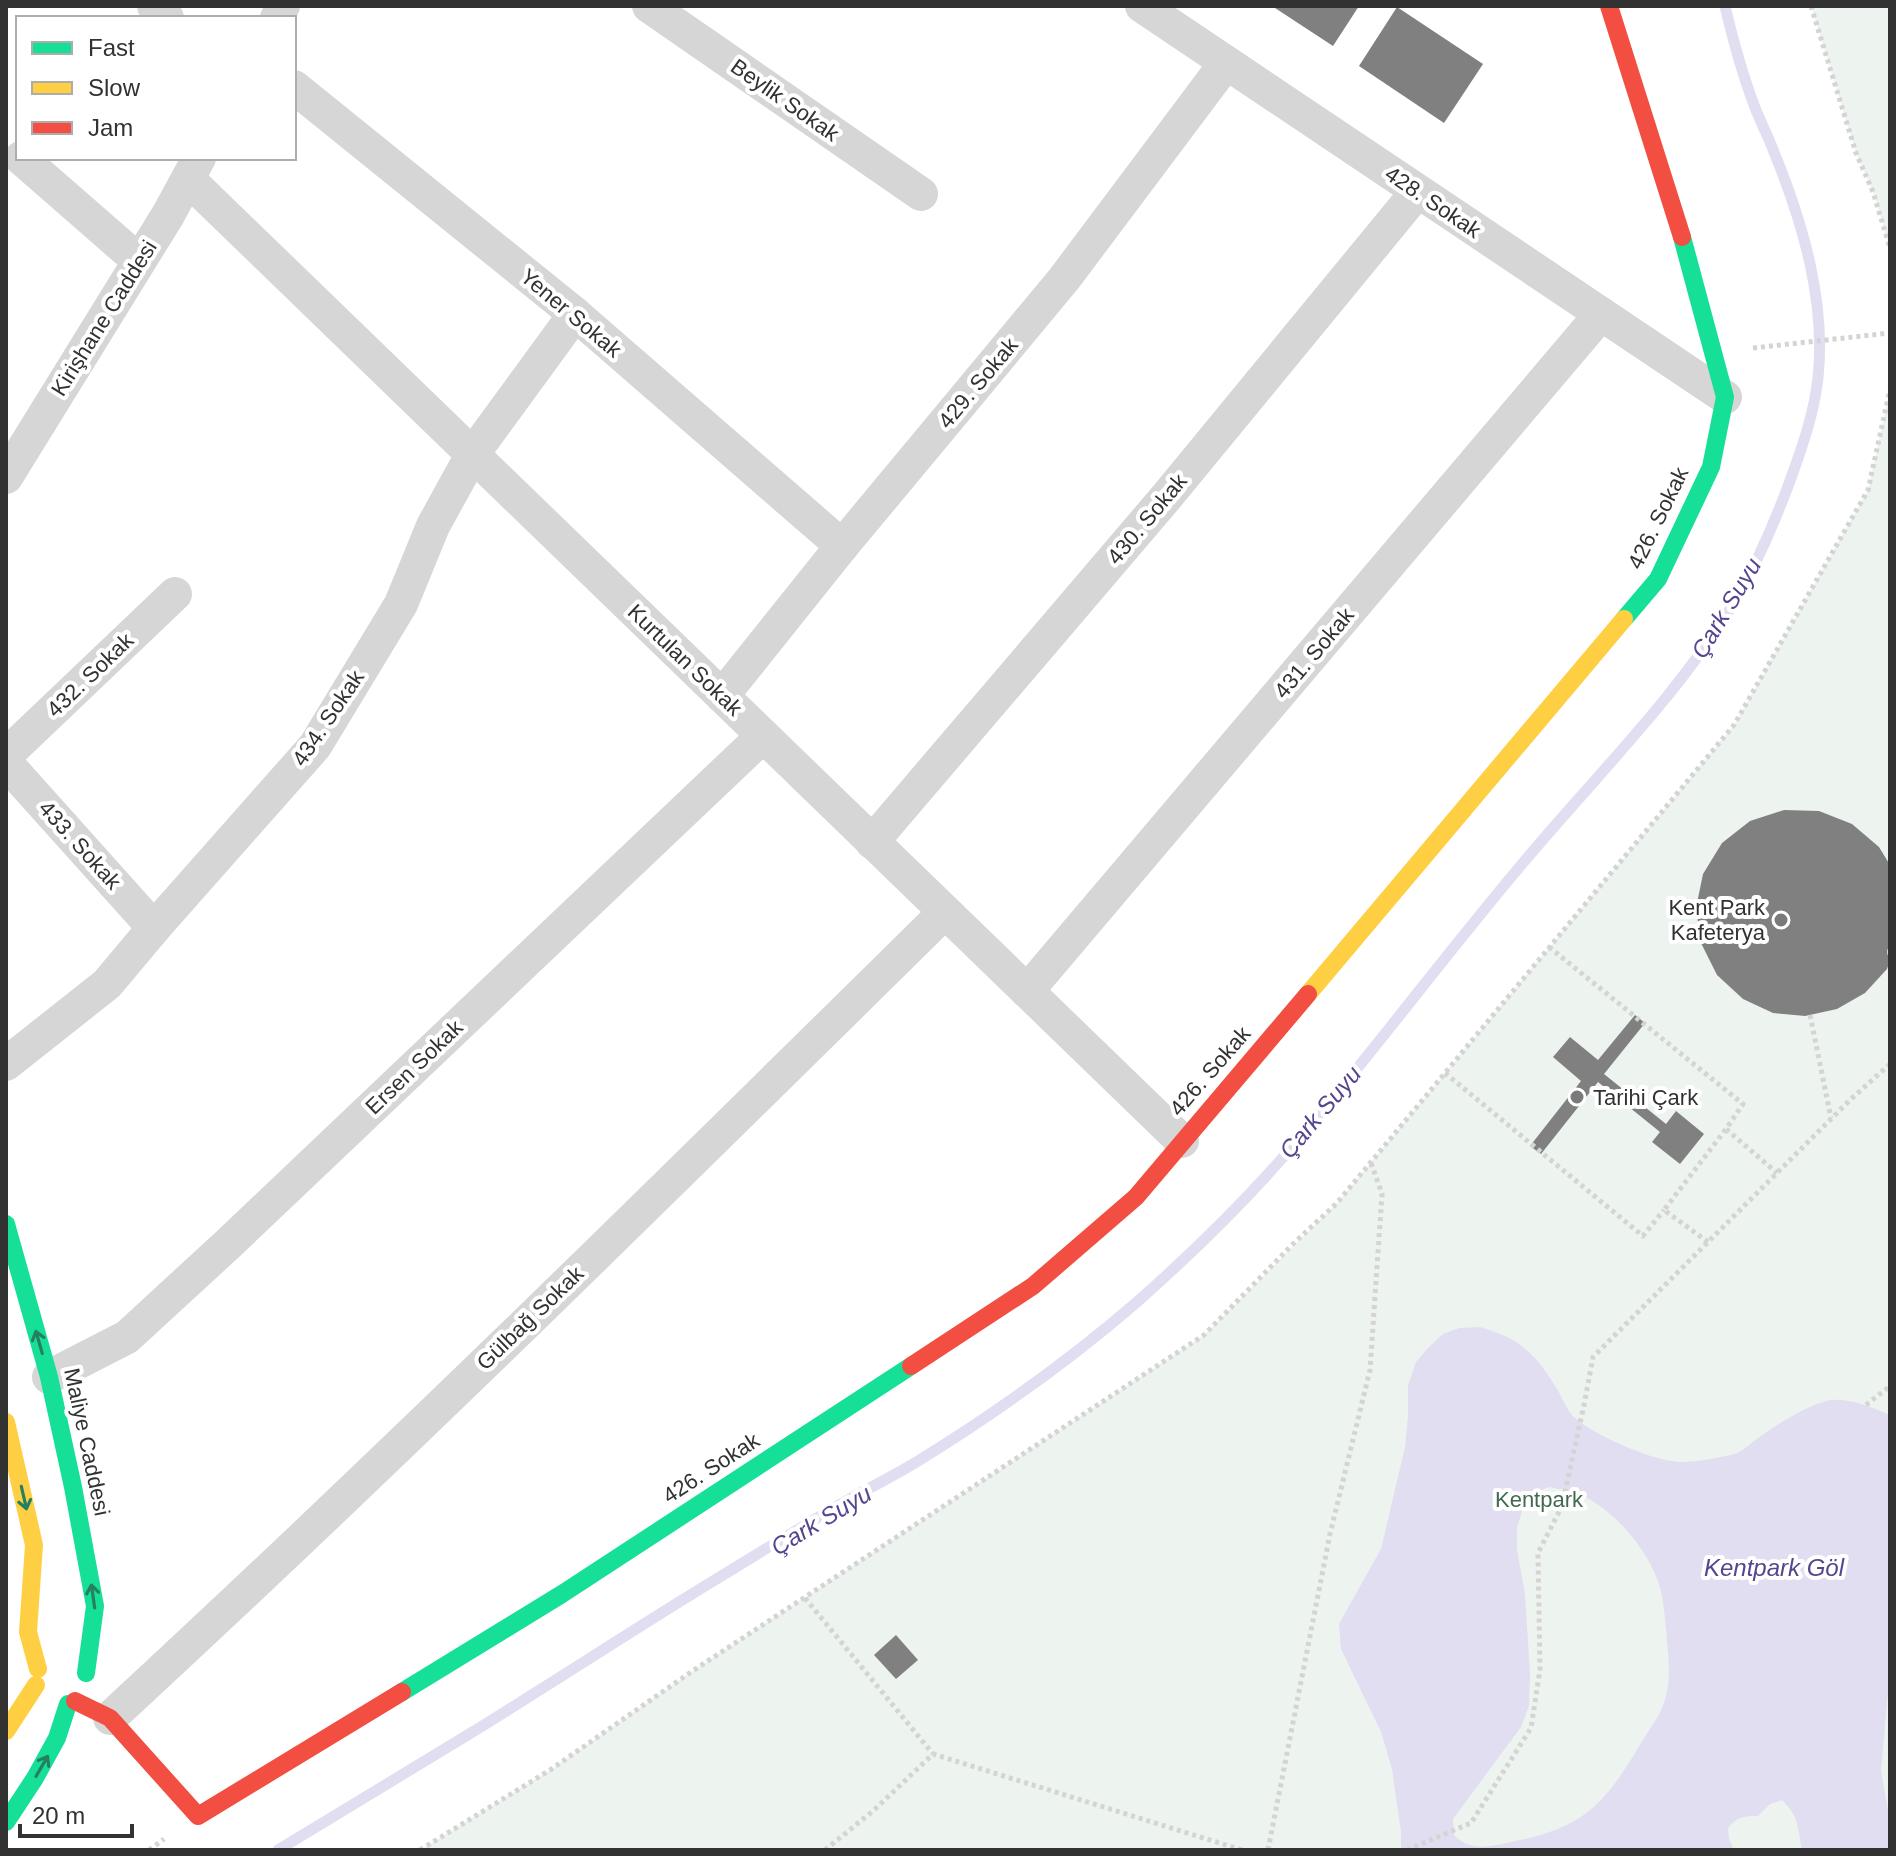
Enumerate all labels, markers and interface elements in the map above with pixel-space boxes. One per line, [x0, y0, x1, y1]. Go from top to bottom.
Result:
legend [16, 16, 296, 160]
text: Fast [88, 34, 135, 61]
street label: Beylik Sokak [726, 54, 845, 147]
text: Slow [88, 74, 141, 101]
text: Jam [88, 114, 133, 141]
street label: 428. Sokak [1380, 161, 1486, 244]
street label: Kirişhane Caddesi [46, 236, 162, 400]
street label: Yener Sokak [515, 264, 627, 363]
street label: 429. Sokak [933, 332, 1024, 433]
street label: 426. Sokak [1623, 462, 1694, 573]
street label: 430. Sokak [1102, 468, 1193, 569]
water label: Çark Suyu [1686, 553, 1766, 663]
street label: Kurtulan Sokak [623, 599, 748, 722]
street label: 431. Sokak [1269, 602, 1360, 703]
street label: 432. Sokak [42, 627, 139, 722]
street label: 434. Sokak [287, 665, 370, 771]
street label: 433. Sokak [34, 796, 127, 895]
place label: Kent Park Kafeterya [1668, 895, 1766, 945]
marker: Kent Park Kafeterya [1772, 911, 1790, 929]
street label: Ersen Sokak [360, 1014, 468, 1119]
street label: 426. Sokak [1164, 1021, 1256, 1121]
water label: Çark Suyu [1274, 1060, 1366, 1164]
place label: Tarihi Çark [1593, 1085, 1699, 1110]
marker: Tarihi Çark [1568, 1088, 1586, 1106]
street label: Gülbağ Sokak [472, 1260, 589, 1375]
one-way arrow [31, 1329, 46, 1355]
street label: Maliye Caddesi [59, 1366, 115, 1518]
street label: 426. Sokak [658, 1427, 765, 1508]
water label: Çark Suyu [766, 1480, 876, 1560]
one-way arrow [17, 1485, 32, 1510]
park label: Kentpark [1495, 1487, 1584, 1512]
water label: Kentpark Göl [1704, 1554, 1845, 1581]
one-way arrow [85, 1583, 100, 1610]
one-way arrow [35, 1754, 50, 1778]
scale bar [20, 1788, 132, 1838]
text: 20 m [32, 1802, 85, 1829]

